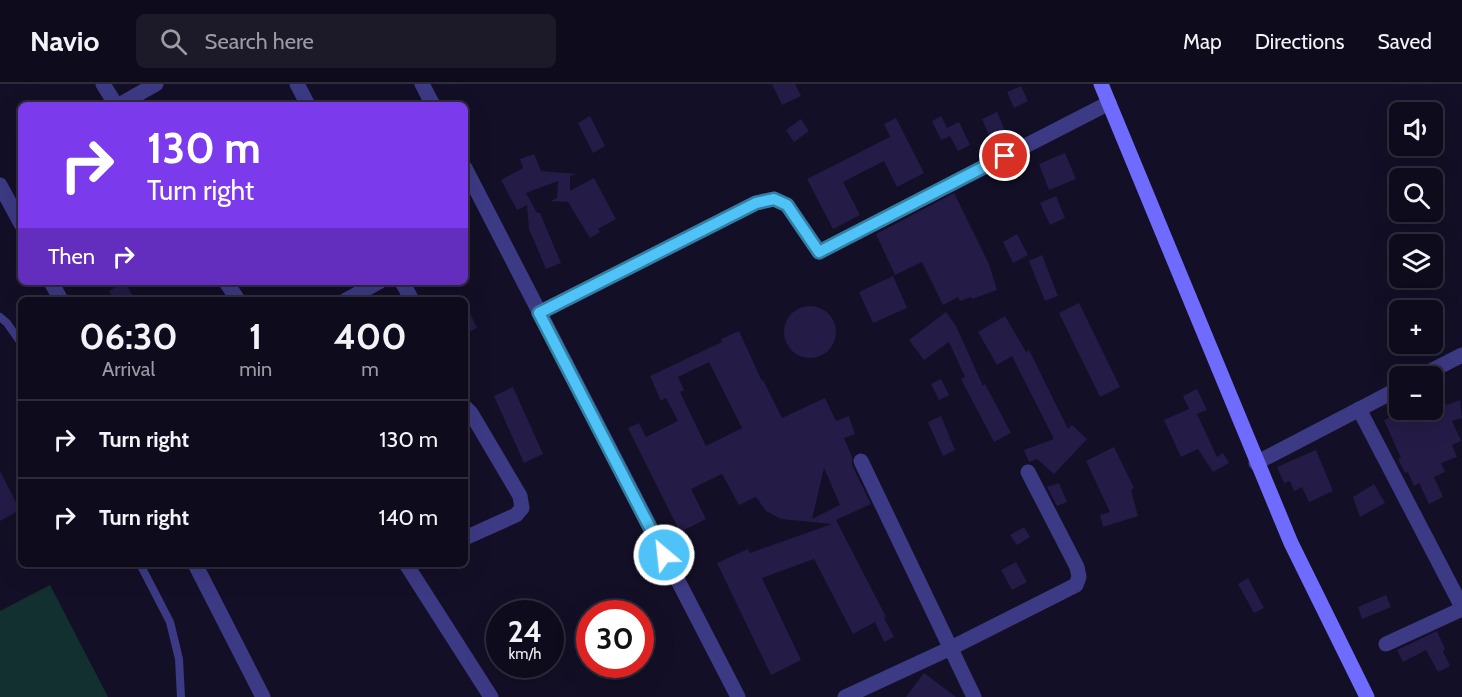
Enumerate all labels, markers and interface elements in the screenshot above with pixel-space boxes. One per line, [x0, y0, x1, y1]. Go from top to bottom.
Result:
search box [136, 14, 556, 68]
text: Navio [30, 24, 100, 58]
icon: search [157, 25, 190, 58]
text: Search here [205, 28, 314, 55]
text: Map [1183, 29, 1222, 54]
text: Directions [1255, 29, 1344, 54]
text: Saved [1377, 29, 1432, 54]
map controls [1389, 102, 1443, 420]
button: sound [1389, 102, 1443, 156]
text: 130 m [147, 122, 261, 174]
icon: right [48, 126, 126, 204]
pin [979, 130, 1030, 181]
icon: arrive [988, 139, 1021, 172]
button: search [1389, 168, 1443, 222]
text: Turn right [147, 174, 254, 207]
button: layers [1389, 234, 1443, 288]
icon: right [107, 240, 140, 273]
text: Then [48, 243, 95, 270]
button: + [1389, 300, 1443, 354]
text: 06:30 [79, 314, 178, 358]
text: 1 [249, 314, 262, 358]
text: 400 [333, 314, 407, 358]
text: Arrival [102, 357, 155, 381]
text: min [239, 357, 272, 381]
text: m [361, 357, 379, 381]
button: − [1389, 366, 1443, 420]
icon: right [48, 423, 81, 456]
text: Turn right [99, 426, 189, 453]
text: 130 m [379, 426, 438, 453]
icon: right [48, 501, 81, 534]
text: Turn right [99, 504, 189, 531]
text: 140 m [379, 504, 438, 531]
position arrow [632, 523, 696, 587]
speed limit sign: 30 [576, 600, 654, 678]
text: 24 [508, 613, 542, 650]
text: km/h [509, 645, 541, 663]

